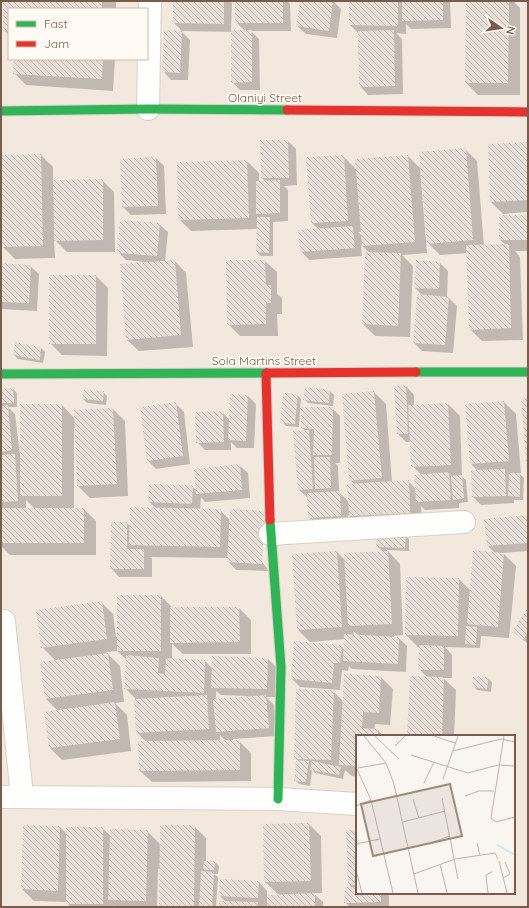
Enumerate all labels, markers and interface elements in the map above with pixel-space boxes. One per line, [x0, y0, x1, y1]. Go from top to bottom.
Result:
legend [8, 8, 148, 60]
north arrow [481, 8, 521, 48]
text: Fast [44, 16, 68, 31]
text: N [503, 25, 518, 36]
text: Jam [44, 36, 69, 51]
street label: Olaniyi Street [228, 90, 302, 105]
street label: Sola Martins Street [212, 353, 316, 368]
inset map [356, 735, 515, 894]

